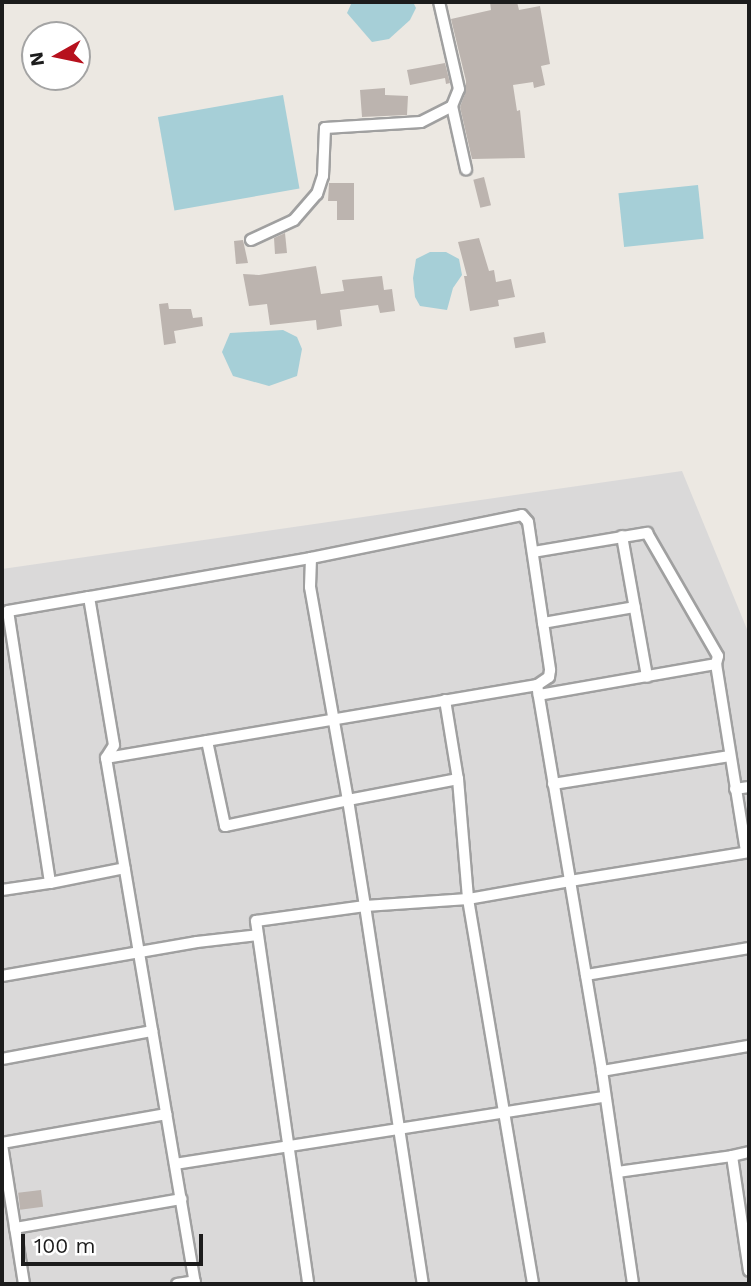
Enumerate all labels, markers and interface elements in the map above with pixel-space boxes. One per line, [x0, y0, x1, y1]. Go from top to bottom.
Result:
north arrow [21, 21, 91, 91]
text: N [24, 50, 49, 68]
scale bar [24, 1220, 206, 1264]
text: 100 m [34, 1233, 96, 1258]

